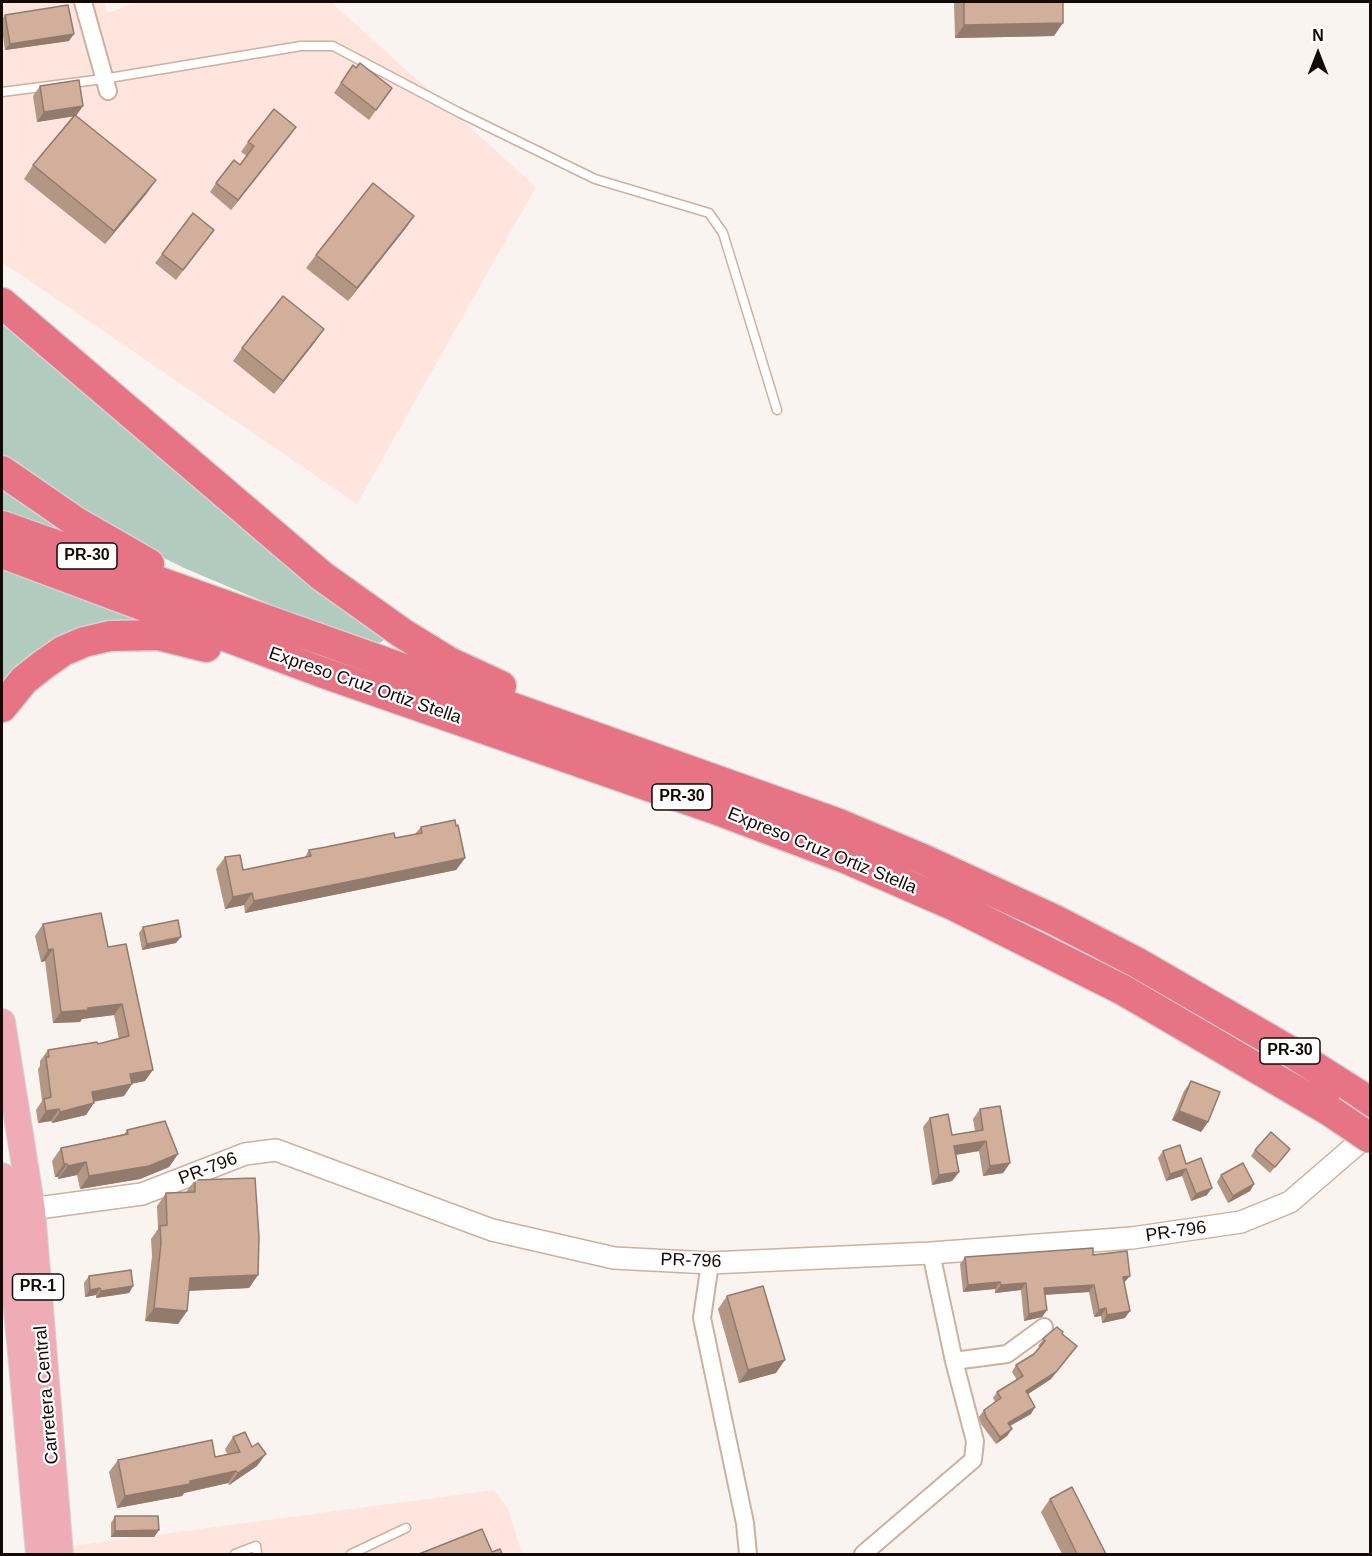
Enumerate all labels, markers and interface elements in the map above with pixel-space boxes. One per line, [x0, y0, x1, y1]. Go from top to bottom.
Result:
north arrow [1288, 24, 1348, 84]
text: N [1312, 27, 1324, 44]
road number: PR-30 [57, 543, 117, 569]
street label: Expreso Cruz Ortiz Stella [266, 643, 464, 729]
road number: PR-30 [652, 784, 712, 810]
street label: Expreso Cruz Ortiz Stella [724, 803, 920, 899]
road number: PR-30 [1260, 1038, 1320, 1064]
street label: PR-796 [176, 1148, 240, 1190]
street label: PR-796 [1144, 1217, 1208, 1247]
street label: PR-796 [660, 1249, 722, 1273]
road number: PR-1 [12, 1274, 63, 1300]
street label: Carretera Central [30, 1325, 64, 1465]

